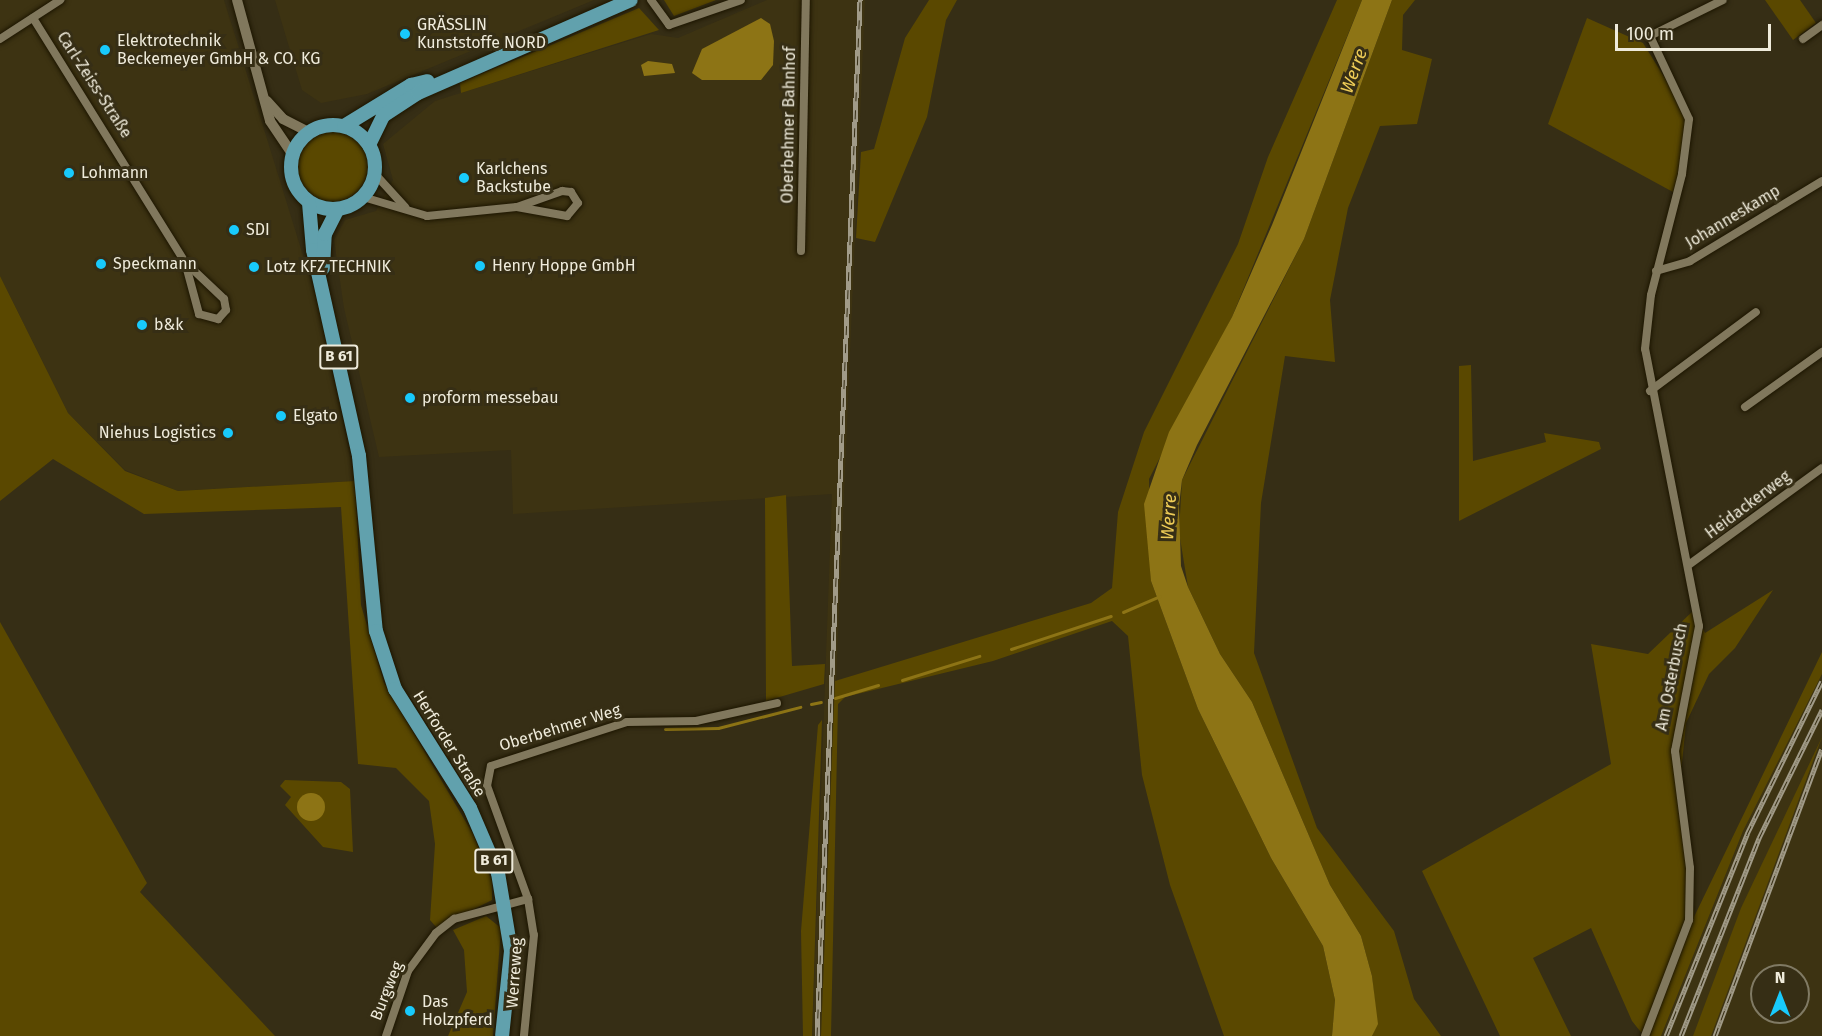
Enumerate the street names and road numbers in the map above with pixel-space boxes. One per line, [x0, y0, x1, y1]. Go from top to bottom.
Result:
street label: Carl-Zeiss-Straße [52, 28, 136, 142]
street label: Oberbehmer Bahnhof [778, 46, 800, 204]
street label: Johanneskamp [1682, 181, 1784, 253]
road number: B 61 [318, 345, 360, 369]
street label: Heidackerweg [1702, 467, 1794, 543]
street label: Am Osterbusch [1652, 621, 1692, 733]
street label: Herforder Straße [409, 687, 489, 801]
street label: Oberbehmer Weg [497, 700, 623, 756]
road number: B 61 [473, 849, 515, 873]
street label: Werreweg [503, 937, 527, 1009]
street label: Burgweg [367, 959, 407, 1023]

